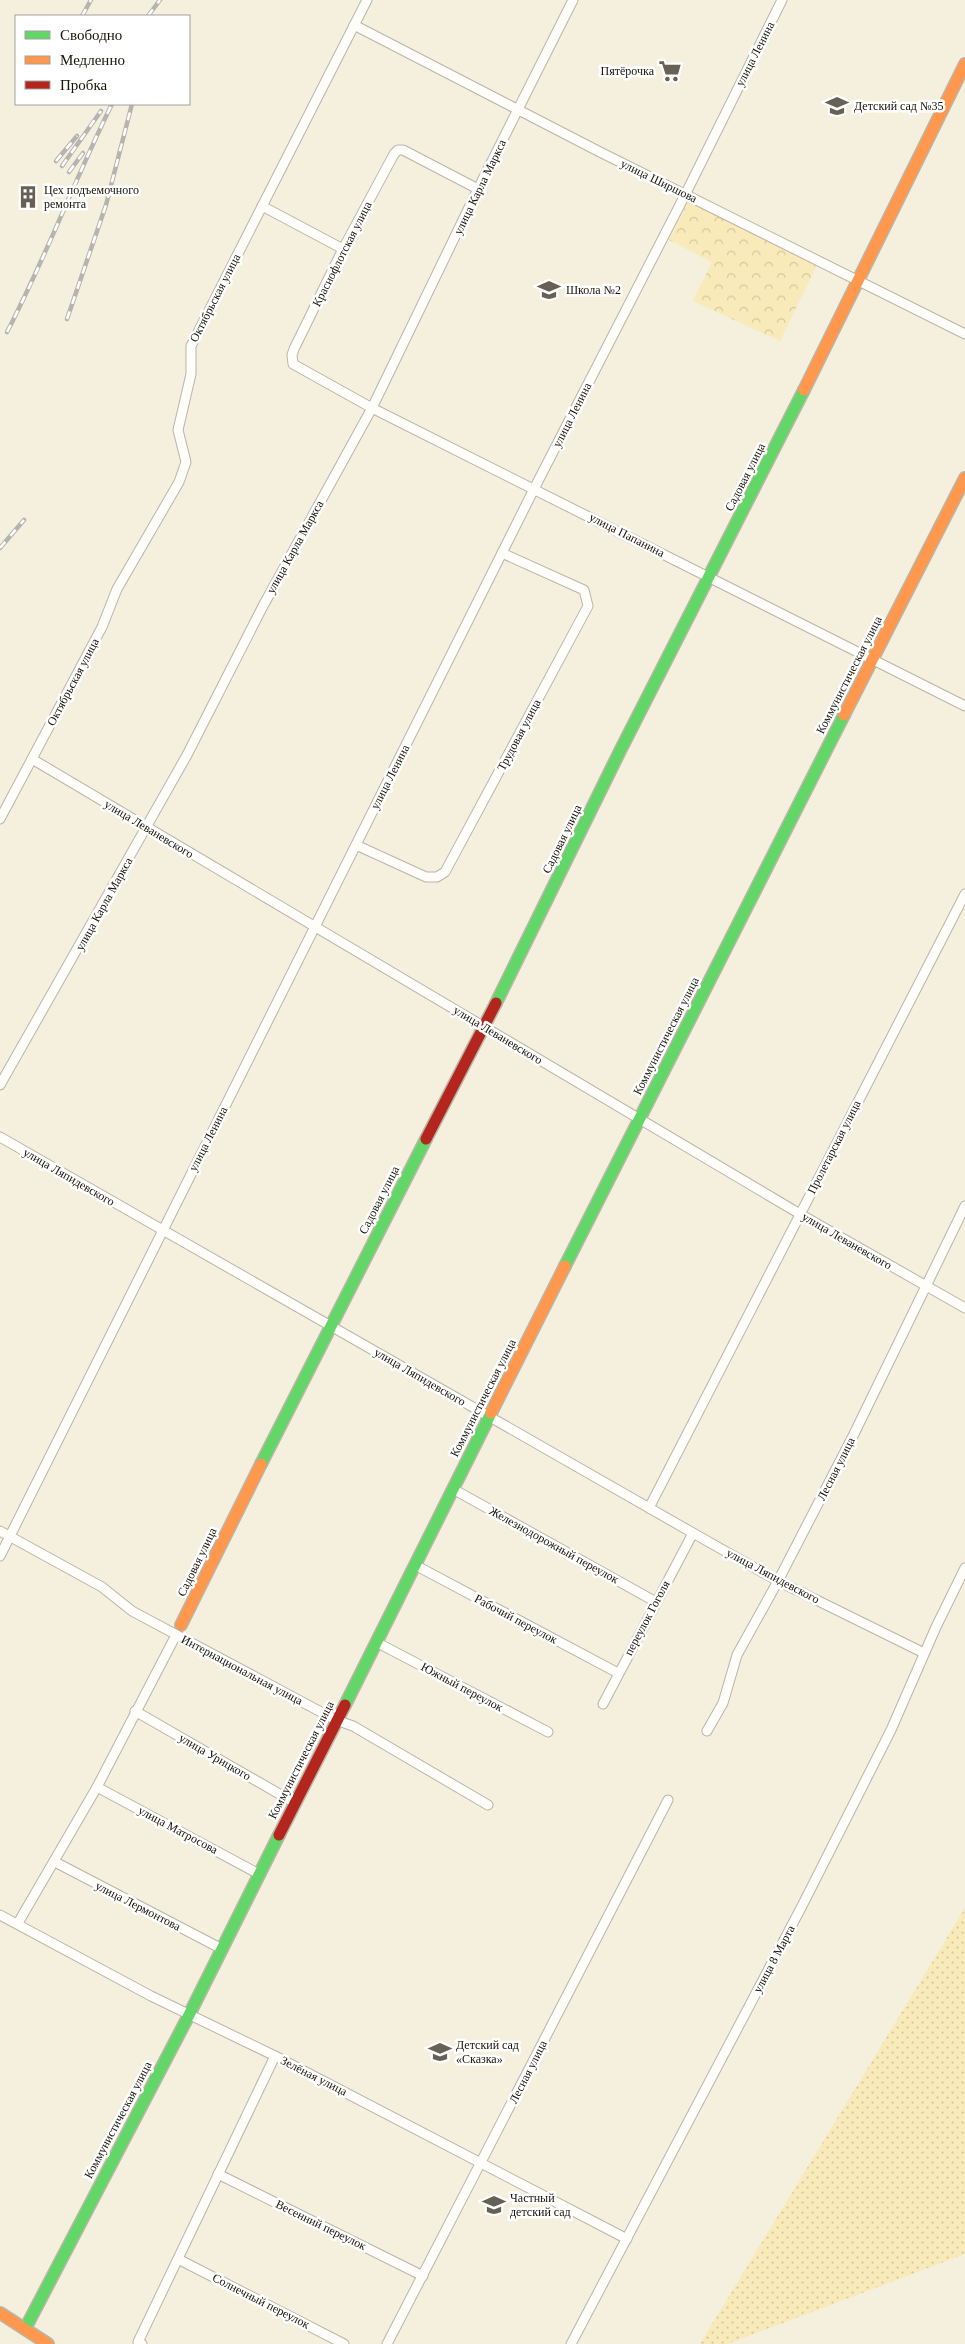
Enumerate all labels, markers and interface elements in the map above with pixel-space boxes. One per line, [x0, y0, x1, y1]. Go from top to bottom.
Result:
legend [15, 15, 190, 105]
street label: улица Ленина [733, 19, 778, 89]
text: Свободно [60, 27, 122, 43]
text: Медленно [60, 52, 125, 68]
supermarket icon: Пятёрочка [657, 58, 683, 84]
place label: Пятёрочка [601, 64, 655, 78]
text: Пробка [60, 77, 108, 93]
school or university icon: Детский сад №35 [824, 93, 850, 119]
place label: Детский сад №35 [854, 99, 943, 113]
street label: улица Карла Маркса [451, 136, 509, 237]
street label: улица Ширшова [619, 156, 700, 206]
place label: Цех подъемочного ремонта [44, 183, 139, 211]
building icon: Цех подъемочного ремонта [15, 184, 41, 210]
street label: Краснофлотская улица [309, 198, 375, 309]
street label: Октябрьская улица [187, 251, 244, 344]
school or university icon: Школа №2 [536, 277, 562, 303]
place label: Школа №2 [566, 283, 621, 297]
street label: улица Ленина [550, 380, 595, 450]
street label: Садовая улица [722, 440, 768, 513]
street label: улица Карла Маркса [264, 497, 327, 596]
street label: улица Папанина [587, 510, 668, 560]
street label: Коммунистическая улица [813, 613, 885, 736]
street label: Октябрьская улица [44, 635, 102, 728]
street label: Трудовая улица [494, 696, 544, 773]
street label: улица Ленина [368, 742, 413, 812]
street label: улица Леваневского [102, 797, 196, 861]
street label: Садовая улица [539, 802, 585, 876]
street label: улица Карла Маркса [73, 854, 136, 953]
street label: Коммунистическая улица [630, 974, 702, 1097]
street label: улица Леваневского [451, 1003, 545, 1067]
street label: Пролетарская улица [804, 1097, 864, 1196]
street label: улица Ленина [186, 1104, 231, 1174]
street label: улица Ляпидевского [21, 1145, 117, 1209]
street label: Садовая улица [356, 1163, 402, 1236]
street label: улица Леваневского [800, 1210, 894, 1272]
street label: Коммунистическая улица [447, 1336, 519, 1459]
street label: улица Ляпидевского [372, 1345, 468, 1409]
street label: Лесная улица [814, 1435, 858, 1503]
street label: Железнодорожный переулок [487, 1504, 621, 1587]
street label: Садовая улица [174, 1525, 220, 1599]
street label: улица Ляпидевского [724, 1546, 822, 1606]
street label: переулок Гоголя [621, 1578, 673, 1658]
street label: Рабочий переулок [472, 1591, 560, 1647]
street label: Интернациональная улица [179, 1632, 306, 1708]
street label: Южный переулок [419, 1660, 505, 1715]
street label: Коммунистическая улица [265, 1698, 337, 1821]
street label: улица Урицкого [177, 1731, 253, 1783]
street label: улица Матросова [136, 1803, 221, 1857]
street label: улица Лермонтова [93, 1878, 184, 1934]
street label: улица 8 Марта [750, 1922, 798, 1995]
place label: Детский сад «Сказка» [456, 2038, 519, 2066]
street label: Лесная улица [506, 2038, 550, 2106]
school or university icon: Детский сад «Сказка» [427, 2039, 453, 2065]
street label: Зелёная улица [278, 2053, 350, 2099]
street label: Коммунистическая улица [81, 2059, 155, 2181]
place label: Частный детский сад [510, 2191, 571, 2219]
school or university icon: Частный детский сад [481, 2192, 507, 2218]
street label: Весенний переулок [273, 2197, 369, 2253]
street label: Солнечный переулок [210, 2270, 312, 2332]

